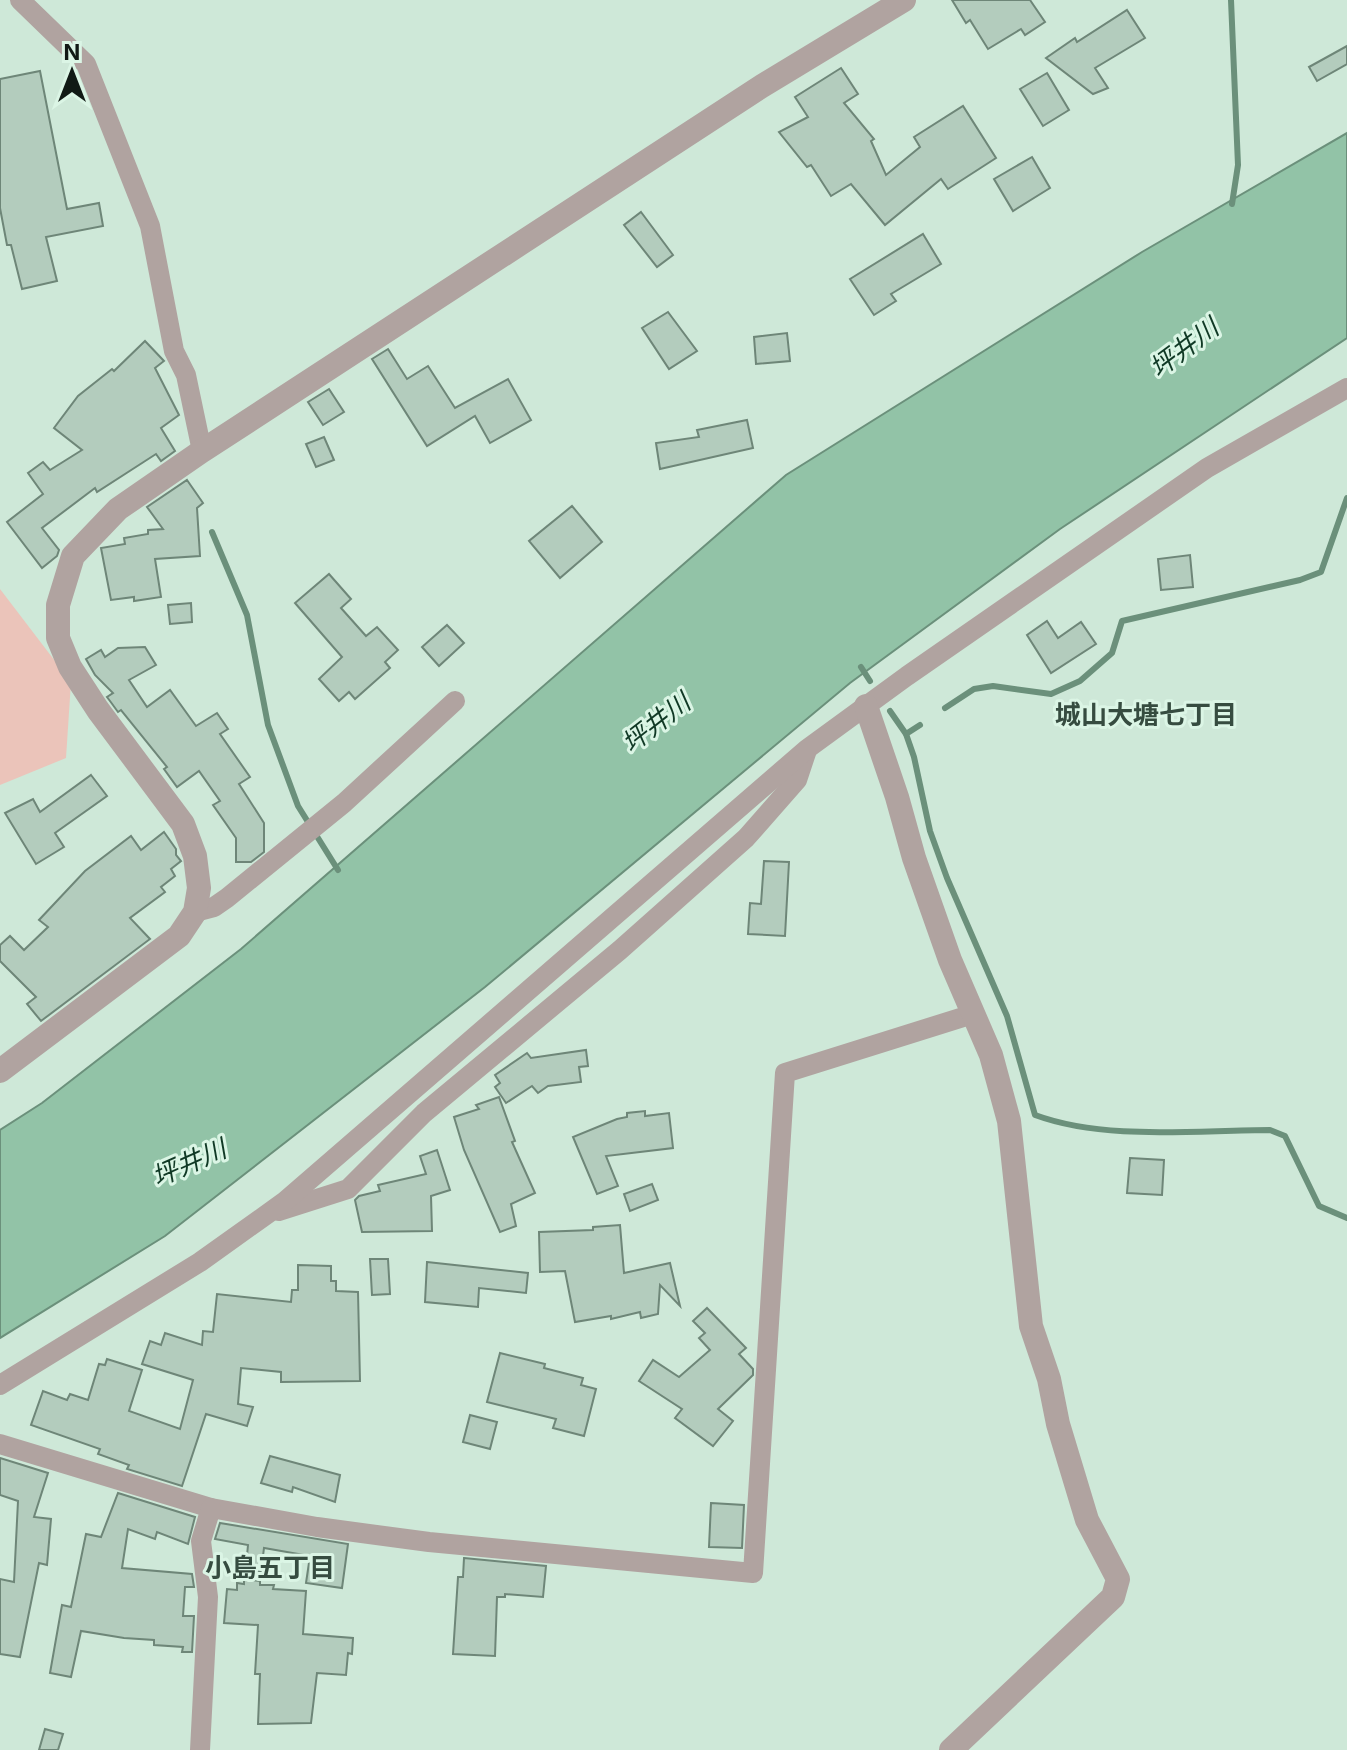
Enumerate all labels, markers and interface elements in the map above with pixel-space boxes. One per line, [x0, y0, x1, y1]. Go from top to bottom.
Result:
north arrow [32, 32, 112, 112]
text: N [64, 39, 80, 65]
water label: 坪井川 [1143, 310, 1227, 383]
water label: 坪井川 [615, 685, 698, 759]
district label: 城山大塘七丁目 [1055, 699, 1237, 730]
water label: 坪井川 [147, 1131, 233, 1193]
district label: 小島五丁目 [205, 1552, 335, 1583]

